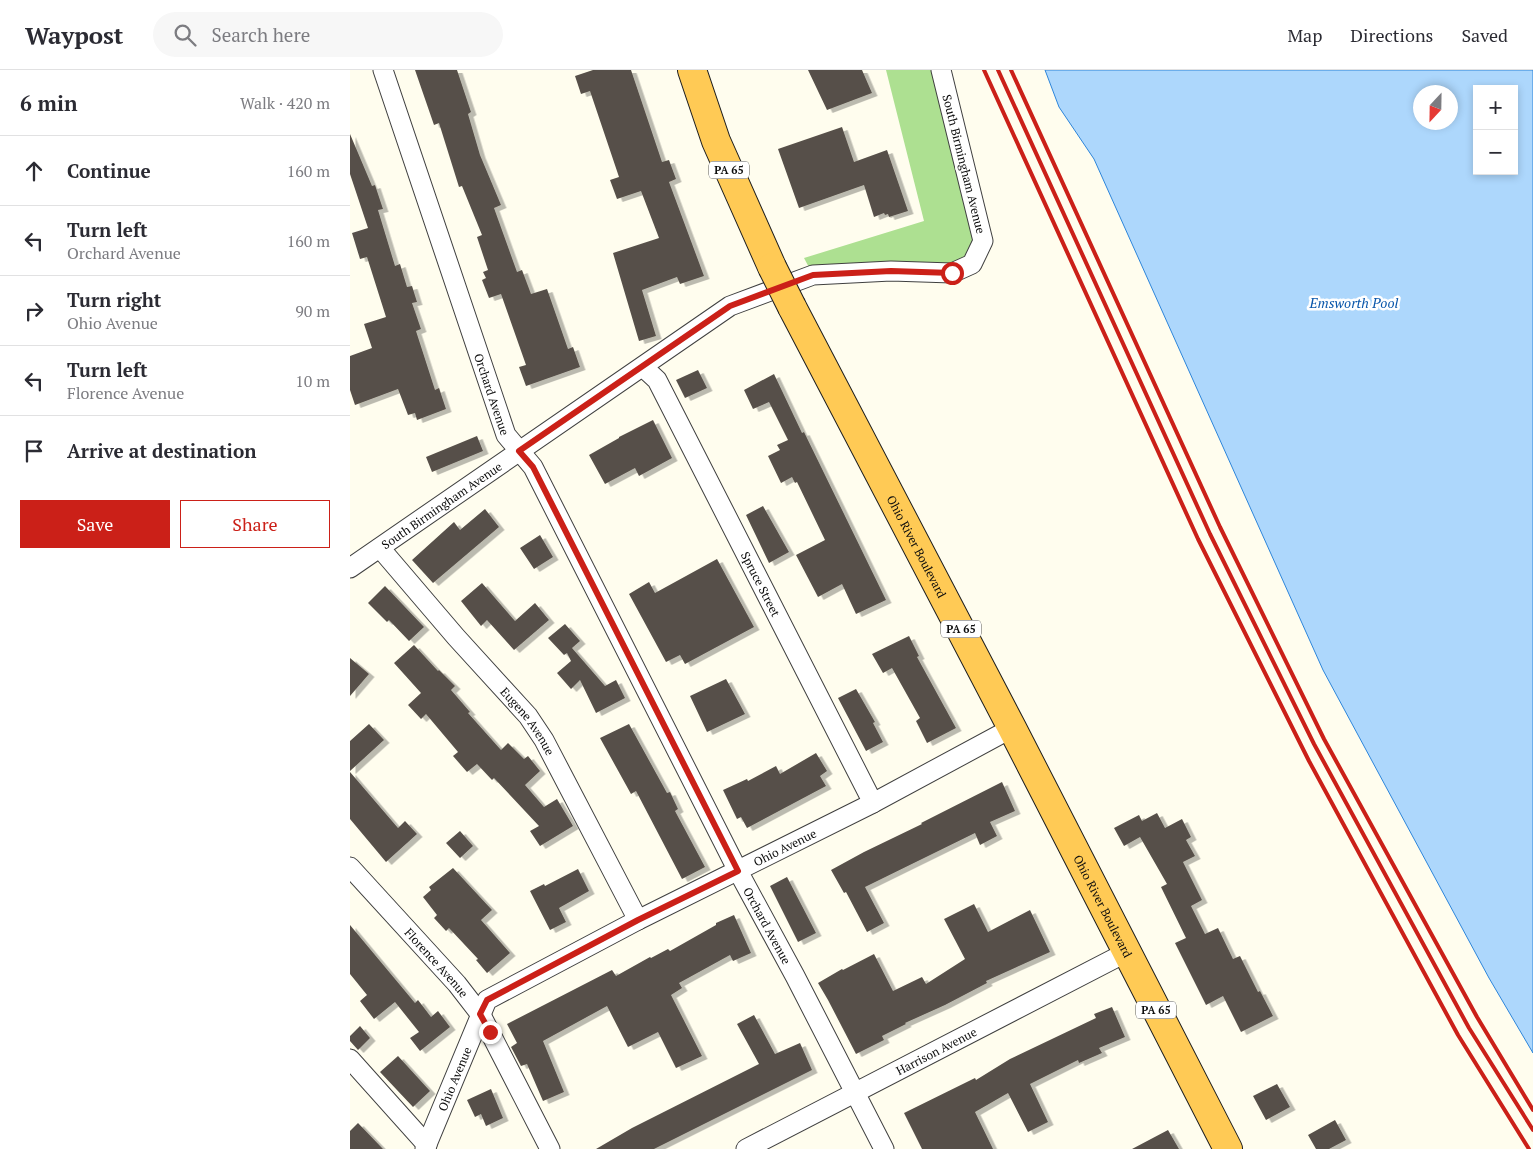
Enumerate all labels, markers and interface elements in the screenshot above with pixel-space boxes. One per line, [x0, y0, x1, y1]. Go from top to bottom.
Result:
search box [153, 12, 503, 57]
text: Waypost [25, 19, 123, 51]
icon: search [171, 21, 199, 49]
text: Search here [211, 22, 310, 47]
text: Map [1287, 23, 1322, 47]
text: Directions [1350, 23, 1433, 47]
text: Saved [1461, 23, 1508, 47]
north arrow [1413, 85, 1458, 130]
map controls [1473, 85, 1518, 175]
button: + [1473, 85, 1518, 130]
text: 6 min [20, 89, 77, 117]
text: Walk · 420 m [240, 92, 330, 114]
street label: South Birmingham Avenue [939, 93, 989, 235]
button: − [1473, 130, 1518, 175]
icon: ahead [20, 157, 48, 185]
text: Continue [67, 158, 151, 183]
text: 160 m [287, 160, 330, 182]
road number: PA 65 [709, 162, 749, 178]
text: Turn left [67, 217, 148, 242]
icon: left [20, 227, 48, 255]
text: 160 m [287, 230, 330, 252]
text: Orchard Avenue [67, 242, 181, 264]
route start [941, 262, 964, 285]
text: Turn right [67, 287, 161, 312]
water label: Emsworth Pool [1309, 293, 1399, 312]
icon: right [20, 297, 48, 325]
text: 90 m [295, 300, 330, 322]
text: Ohio Avenue [67, 312, 158, 334]
street label: Orchard Avenue [471, 351, 513, 437]
text: Turn left [67, 357, 148, 382]
icon: left [20, 367, 48, 395]
text: 10 m [295, 370, 330, 392]
text: Florence Avenue [67, 382, 184, 404]
icon: arrive [20, 437, 48, 465]
text: Arrive at destination [67, 438, 256, 463]
street label: South Birmingham Avenue [378, 458, 504, 552]
street label: Ohio River Boulevard [884, 492, 950, 600]
button: Save [20, 500, 170, 548]
button: Share [180, 500, 330, 548]
street label: Spruce Street [738, 549, 784, 619]
road number: PA 65 [941, 620, 981, 638]
street label: Eugene Avenue [498, 684, 558, 758]
street label: Ohio Avenue [751, 825, 818, 869]
street label: Ohio River Boulevard [1071, 852, 1136, 960]
street label: Orchard Avenue [741, 884, 795, 967]
street label: Florence Avenue [402, 925, 472, 1000]
road number: PA 65 [1136, 1002, 1176, 1018]
route end [479, 1021, 502, 1044]
street label: Harrison Avenue [893, 1024, 979, 1078]
street label: Ohio Avenue [434, 1044, 474, 1113]

